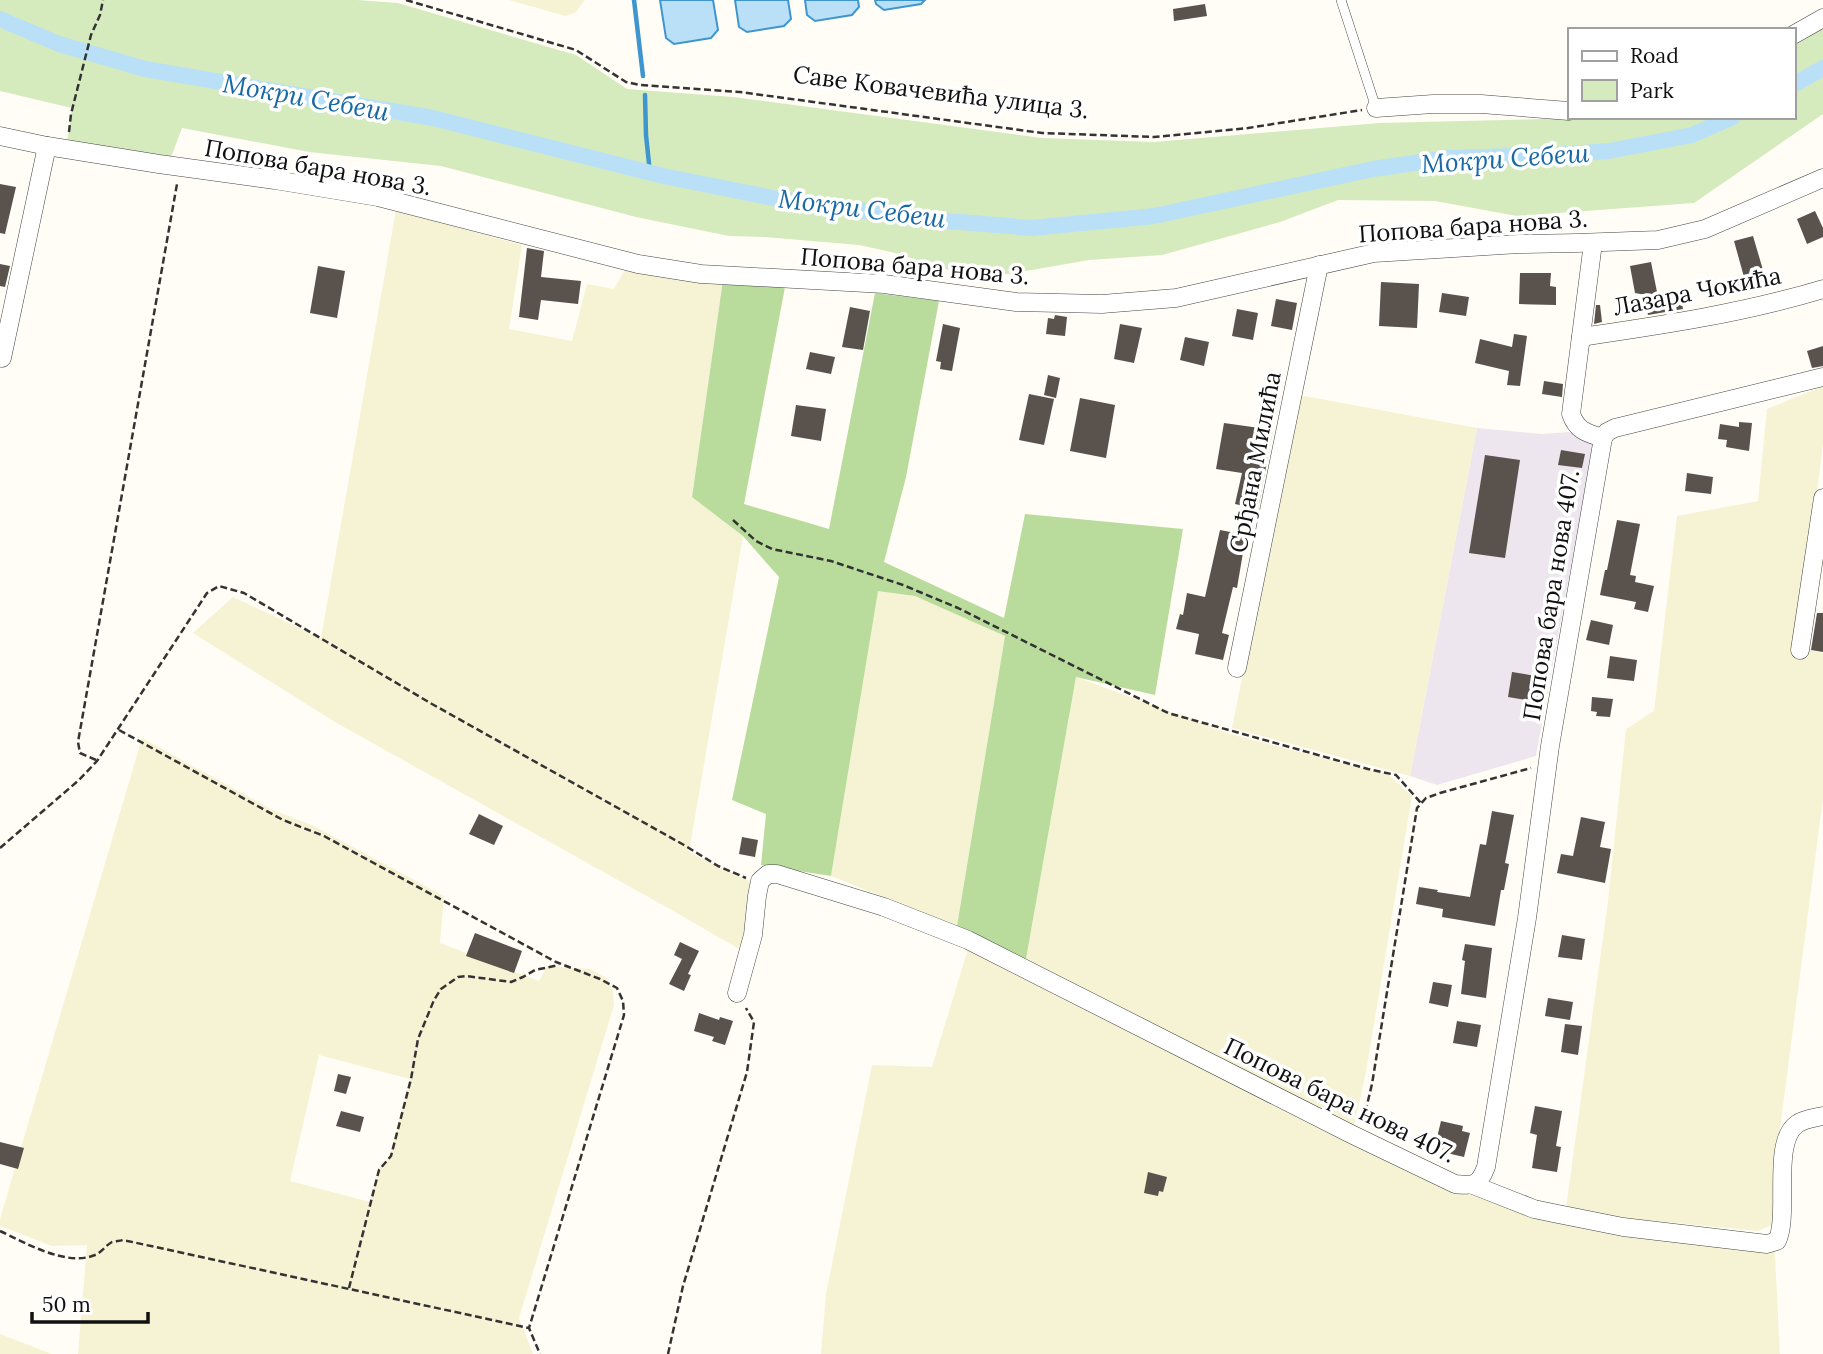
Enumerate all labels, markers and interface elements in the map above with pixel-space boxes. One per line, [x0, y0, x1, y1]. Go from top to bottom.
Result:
legend [1568, 28, 1795, 119]
text: Road [1630, 42, 1679, 69]
street label: Саве Ковачевића улица 3. [791, 58, 1091, 126]
water label: Мокри Себеш [220, 66, 392, 128]
text: Park [1630, 77, 1674, 104]
street label: Попова бара нова 3. [202, 132, 434, 202]
water label: Мокри Себеш [1420, 136, 1590, 180]
water label: Мокри Себеш [776, 181, 948, 235]
street label: Попова бара нова 3. [1357, 203, 1589, 249]
street label: Попова бара нова 3. [799, 241, 1031, 291]
street label: Лазара Чокића [1610, 260, 1784, 322]
street label: Срђана Милића [1222, 369, 1288, 555]
street label: Попова бара нова 407. [1516, 467, 1586, 723]
street label: Попова бара нова 407. [1219, 1030, 1461, 1170]
scale bar [32, 1280, 147, 1324]
text: 50 m [42, 1291, 91, 1318]

